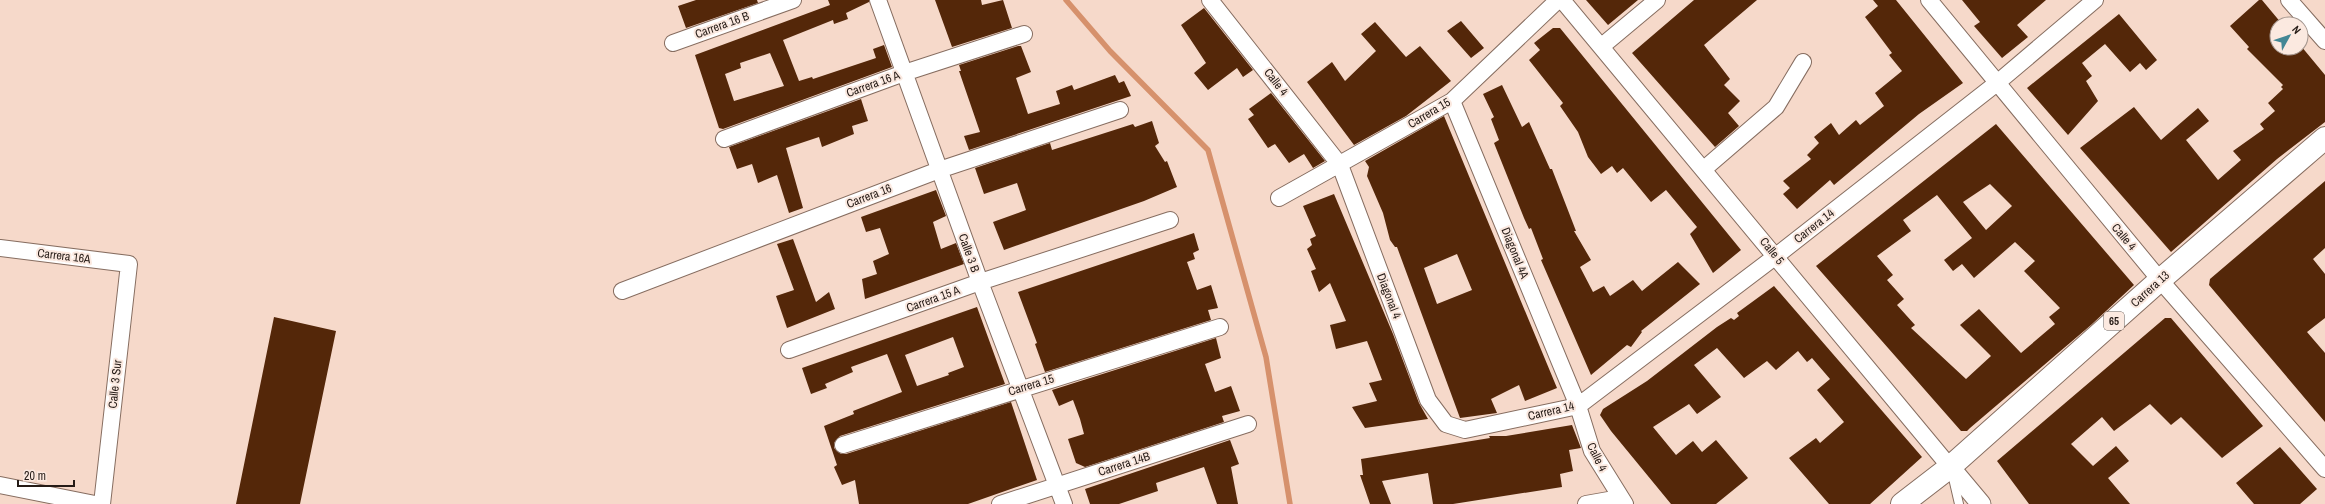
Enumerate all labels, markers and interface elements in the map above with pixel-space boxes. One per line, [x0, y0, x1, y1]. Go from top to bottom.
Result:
street label: Carrera 16 B [693, 8, 752, 42]
north arrow [2269, 16, 2309, 56]
text: N [2289, 23, 2304, 37]
street label: Calle 4 [1260, 65, 1292, 99]
street label: Carrera 16 A [844, 67, 902, 101]
street label: Carrera 15 [1405, 94, 1454, 132]
street label: Carrera 16 [844, 180, 894, 212]
street label: Carrera 14 [1791, 205, 1838, 247]
street label: Calle 4 [2108, 220, 2140, 254]
street label: Diagonal 4A [1497, 225, 1533, 282]
street label: Calle 3 B [955, 231, 983, 275]
street label: Calle 5 [1756, 234, 1788, 268]
street label: Carrera 16A [36, 245, 92, 267]
street label: Carrera 13 [2127, 267, 2173, 311]
street label: Diagonal 4 [1373, 271, 1405, 322]
street label: Carrera 15 A [904, 282, 962, 316]
road number: 65 [2104, 312, 2124, 330]
street label: Calle 3 Sur [104, 358, 126, 409]
street label: Carrera 15 [1006, 370, 1056, 400]
street label: Carrera 14 [1526, 398, 1576, 424]
street label: Calle 4 [1583, 440, 1611, 475]
street label: Carrera 14B [1096, 448, 1152, 480]
scale bar [18, 462, 74, 488]
text: 20 m [24, 468, 46, 484]

